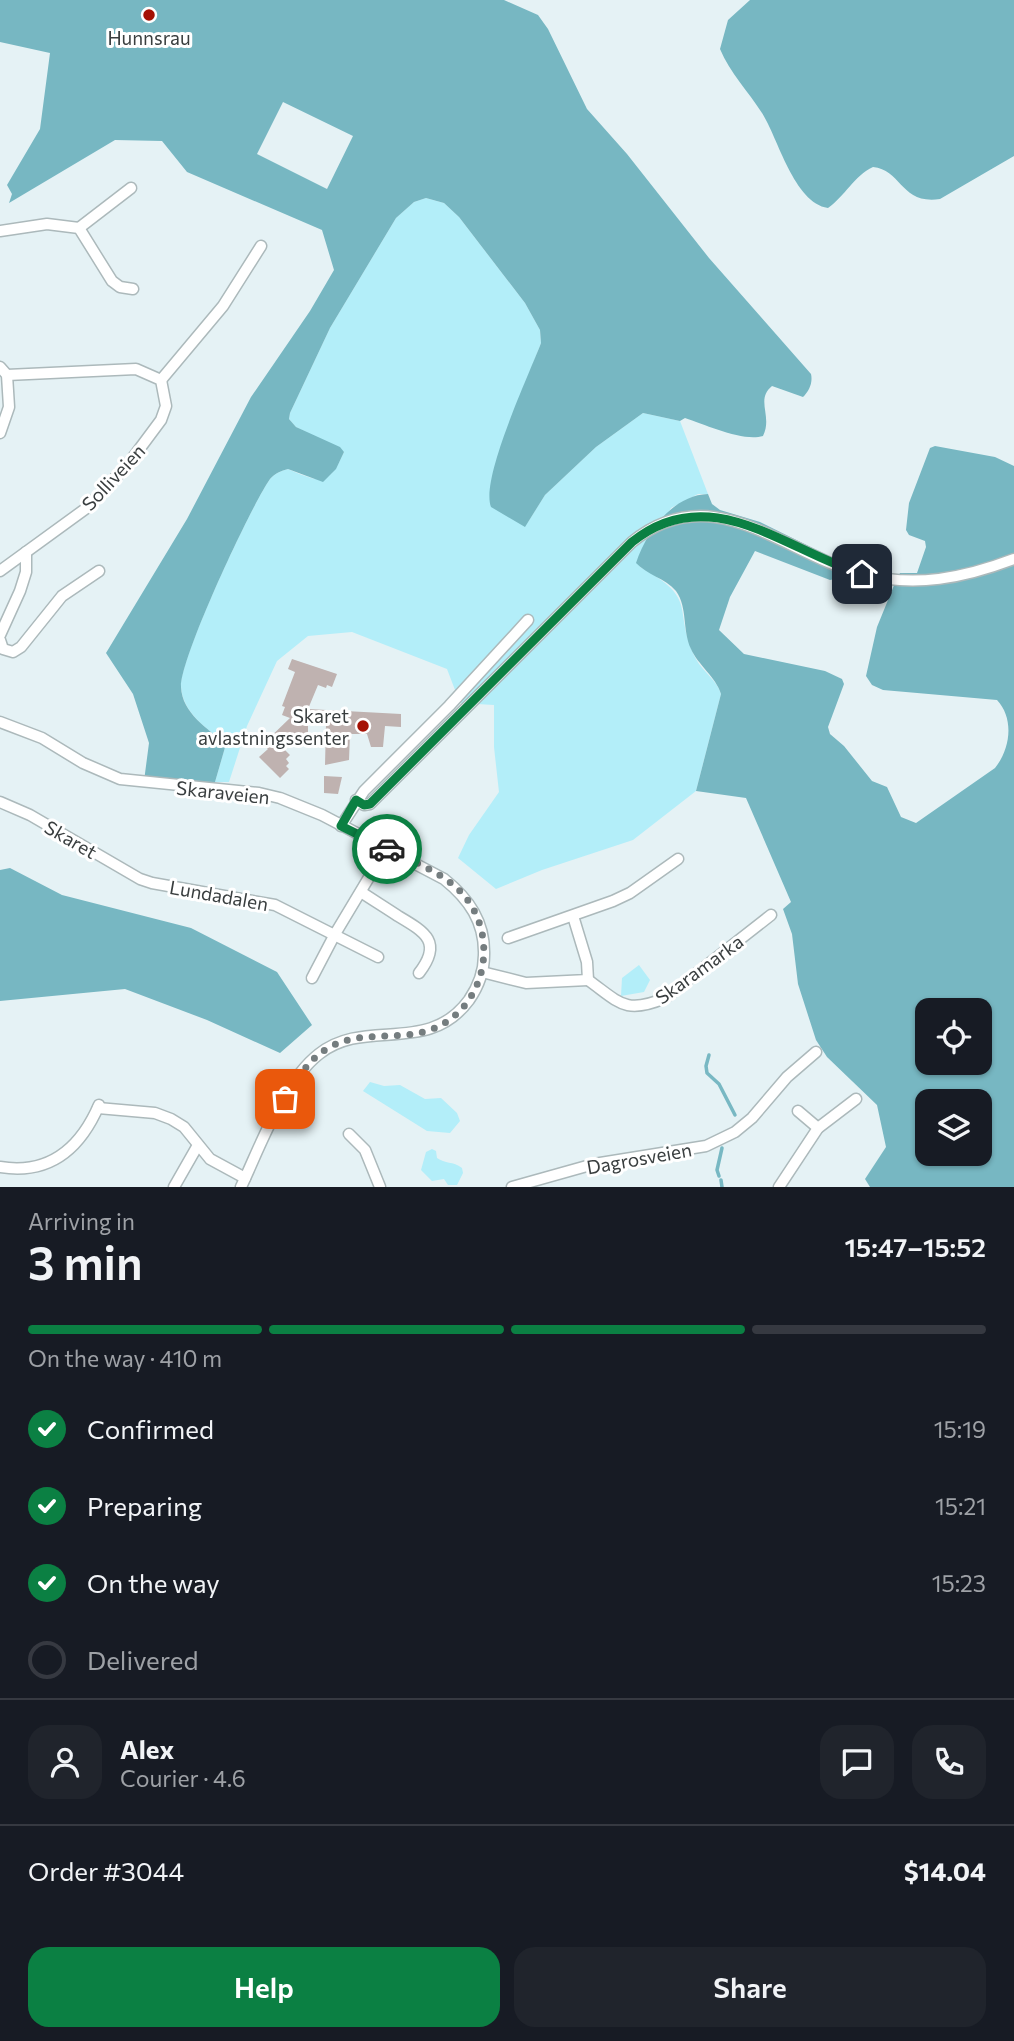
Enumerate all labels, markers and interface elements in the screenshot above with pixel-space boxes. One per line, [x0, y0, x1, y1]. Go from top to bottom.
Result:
marker: Hunnsrau [141, 7, 157, 23]
place label: Hunnsrau [107, 26, 191, 49]
street label: Solliveien [77, 439, 149, 515]
pin [832, 544, 892, 604]
icon: home [843, 555, 881, 593]
place label: Skaret avlastningssenter [198, 704, 349, 749]
marker: Skaret avlastningssenter [355, 718, 371, 734]
street label: Skaraveien [175, 776, 271, 808]
courier [352, 814, 422, 884]
street label: Skaret [41, 815, 101, 863]
icon: car [368, 830, 406, 868]
street label: Lundadalen [168, 875, 270, 915]
street label: Skaramarka [651, 929, 747, 1009]
map controls [915, 998, 992, 1166]
button: locate [915, 998, 992, 1075]
pin [255, 1069, 315, 1129]
icon: bag [266, 1080, 304, 1118]
button: layers [915, 1089, 992, 1166]
street label: Dagrosveien [585, 1137, 693, 1179]
text: Arriving in [28, 1207, 135, 1235]
text: 15:47–15:52 [845, 1231, 986, 1262]
text: 3 min [28, 1233, 143, 1289]
text: On the way · 410 m [28, 1344, 222, 1372]
icon: check [28, 1410, 66, 1448]
text: Confirmed [87, 1413, 214, 1444]
text: 15:19 [934, 1415, 986, 1443]
icon: check [28, 1487, 66, 1525]
text: Preparing [87, 1490, 202, 1521]
text: 15:21 [935, 1492, 986, 1520]
icon: check [28, 1564, 66, 1602]
text: On the way [87, 1567, 220, 1598]
text: 15:23 [932, 1569, 986, 1597]
text: Delivered [87, 1644, 198, 1675]
button: person [28, 1725, 102, 1799]
button: chat [820, 1725, 894, 1799]
button: phone [912, 1725, 986, 1799]
text: Alex [120, 1733, 174, 1764]
text: Courier · 4.6 [120, 1764, 246, 1792]
text: Order #3044 [28, 1855, 184, 1886]
text: $14.04 [904, 1855, 986, 1886]
button: Help [28, 1947, 500, 2027]
button: Share [514, 1947, 986, 2027]

